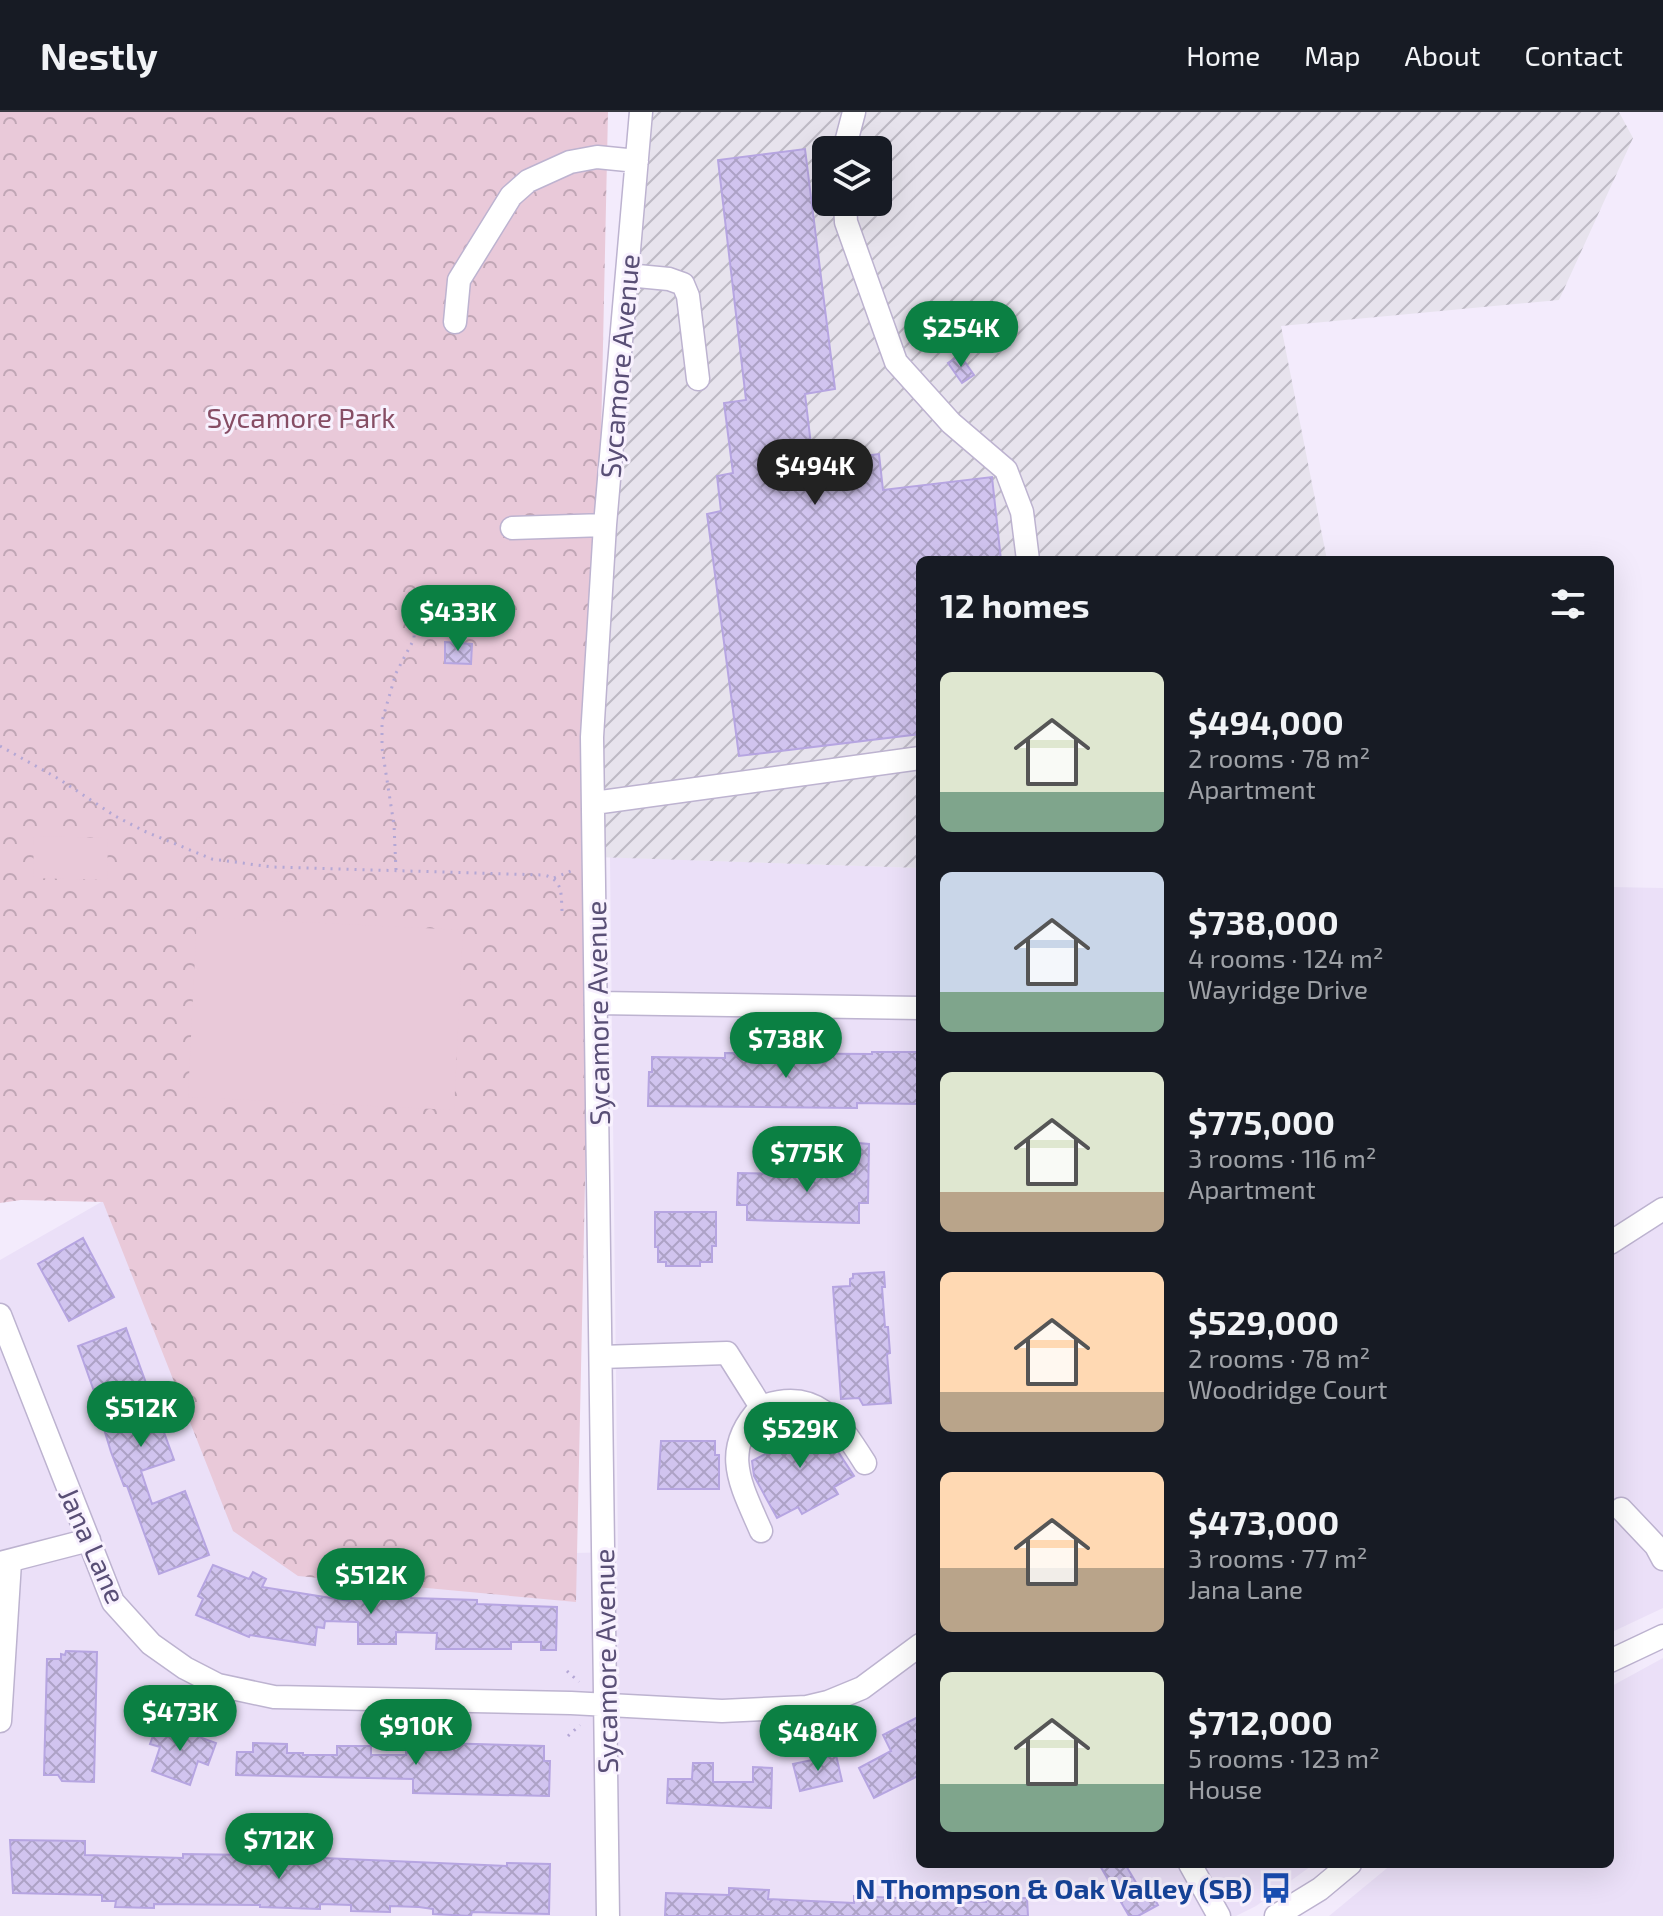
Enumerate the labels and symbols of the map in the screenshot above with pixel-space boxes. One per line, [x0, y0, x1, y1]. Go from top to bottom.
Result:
street label: Sycamore Avenue [592, 252, 646, 480]
pin: $254K [905, 301, 1017, 369]
park label: Sycamore Park [206, 400, 396, 434]
pin: $494K [759, 439, 871, 507]
pin: $433K [402, 585, 514, 653]
street label: Sycamore Avenue [578, 900, 616, 1126]
pin: $738K [730, 1012, 842, 1080]
pin: $775K [751, 1126, 863, 1194]
pin: $512K [85, 1381, 197, 1449]
pin: $529K [744, 1402, 856, 1470]
street label: Jana Lane [52, 1482, 134, 1608]
pin: $512K [315, 1548, 427, 1616]
street label: Sycamore Avenue [586, 1548, 624, 1774]
pin: $473K [124, 1685, 236, 1753]
pin: $910K [360, 1699, 472, 1767]
pin: $484K [762, 1705, 874, 1773]
pin: $712K [223, 1813, 335, 1881]
place label: N Thompson & Oak Valley (SB) [855, 1871, 1252, 1905]
bus stop icon: N Thompson & Oak Valley (SB) [1259, 1871, 1293, 1905]

